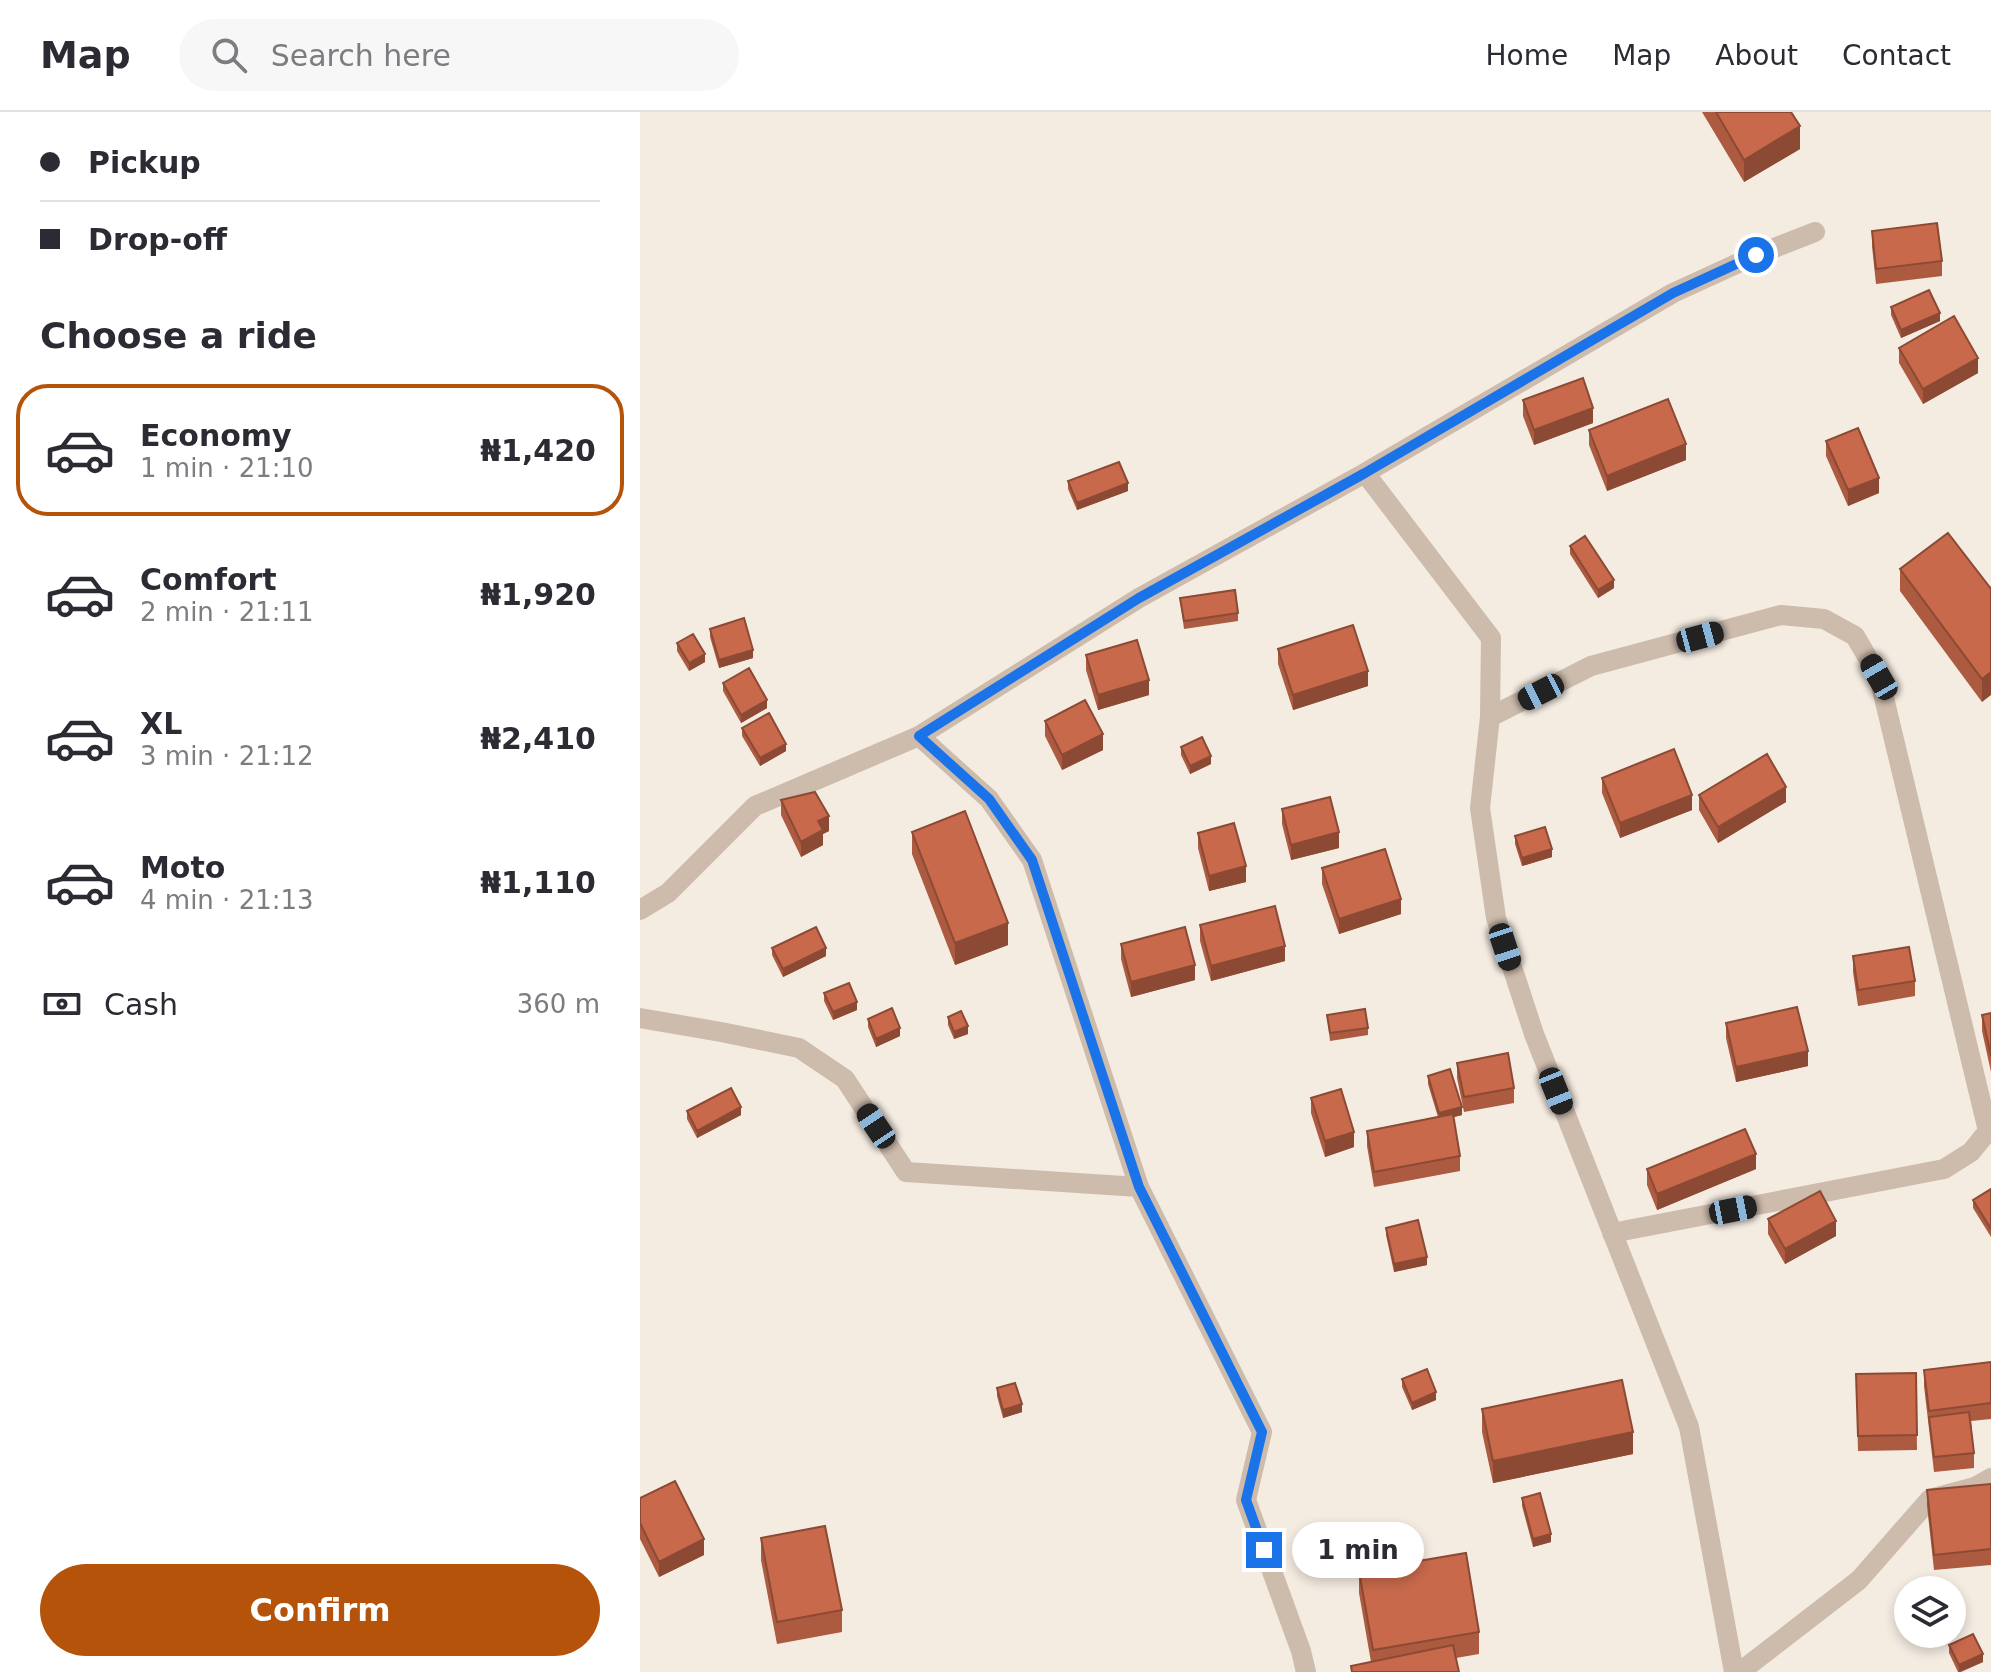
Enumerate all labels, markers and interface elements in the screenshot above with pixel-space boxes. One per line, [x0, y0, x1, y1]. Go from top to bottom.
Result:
search box [179, 19, 739, 91]
text: Map [40, 33, 131, 77]
icon: search [207, 33, 251, 77]
text: Search here [271, 38, 451, 73]
text: Home [1485, 39, 1568, 72]
text: Map [1612, 39, 1671, 72]
text: About [1715, 39, 1798, 72]
text: Contact [1842, 39, 1951, 72]
text: Pickup [88, 145, 201, 180]
text: Drop-off [88, 222, 227, 257]
route start [1738, 237, 1774, 273]
text: Choose a ride [40, 315, 317, 356]
icon: car [44, 414, 116, 486]
text: Economy [140, 418, 292, 453]
text: ₦1,420 [480, 433, 596, 468]
text: 1 min · 21:10 [140, 453, 314, 483]
icon: car [44, 558, 116, 630]
text: Comfort [140, 562, 277, 597]
text: ₦1,920 [480, 577, 596, 612]
text: 2 min · 21:11 [140, 597, 314, 627]
car [1674, 619, 1726, 655]
car [1857, 650, 1901, 704]
car [1514, 670, 1568, 714]
icon: car [44, 702, 116, 774]
text: XL [140, 706, 182, 741]
text: ₦2,410 [480, 721, 596, 756]
text: 3 min · 21:12 [140, 741, 314, 771]
icon: car [44, 846, 116, 918]
text: Moto [140, 850, 225, 885]
text: ₦1,110 [480, 865, 596, 900]
text: 4 min · 21:13 [140, 885, 314, 915]
car [1486, 920, 1524, 974]
icon: cash [40, 982, 84, 1026]
text: Cash [104, 987, 178, 1022]
text: 360 m [517, 989, 600, 1019]
car [1536, 1064, 1576, 1118]
car [853, 1099, 899, 1153]
car [1707, 1194, 1759, 1226]
callout: 1 min [1292, 1522, 1424, 1578]
route end [1246, 1532, 1282, 1568]
text: 1 min [1317, 1535, 1399, 1565]
button: Confirm [40, 1564, 600, 1656]
map controls [1894, 1576, 1966, 1648]
button: layers [1894, 1576, 1966, 1648]

